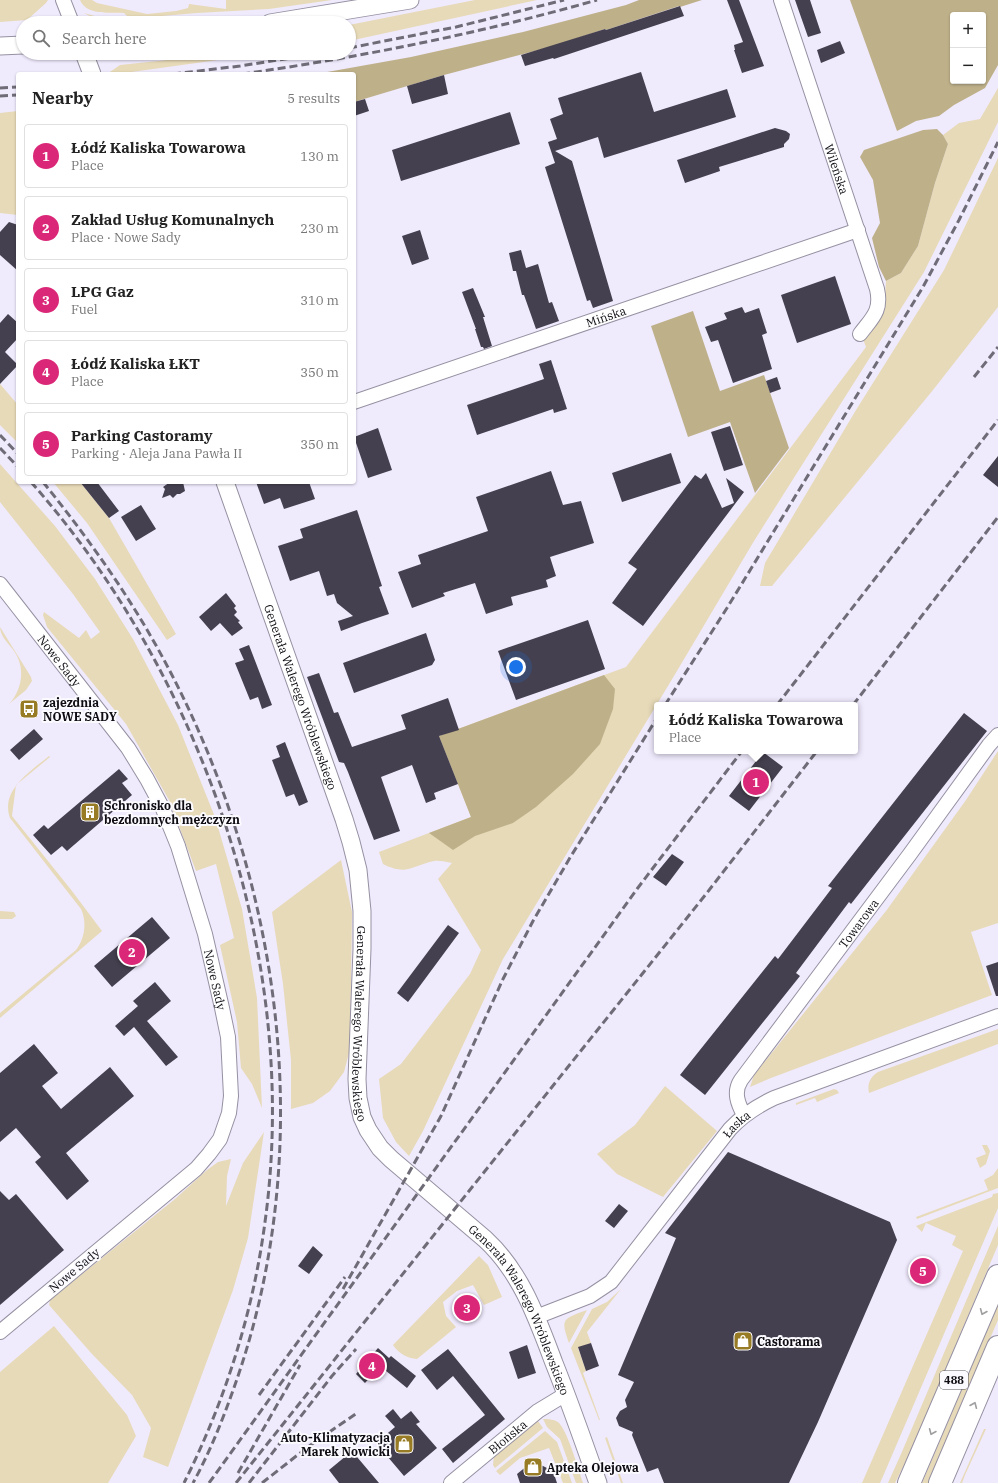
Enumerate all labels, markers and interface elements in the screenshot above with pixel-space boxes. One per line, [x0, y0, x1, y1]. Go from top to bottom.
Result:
map controls [950, 12, 986, 84]
button: + [950, 12, 986, 48]
search box [16, 16, 356, 60]
icon: search [30, 27, 52, 49]
text: Search here [62, 29, 147, 48]
button: − [950, 48, 986, 84]
text: Nearby [32, 87, 93, 109]
text: 5 results [287, 90, 340, 107]
text: Łódź Kaliska Towarowa [71, 138, 246, 157]
street label: Wileńska [822, 142, 853, 197]
text: 1 [42, 148, 50, 165]
text: 130 m [300, 148, 339, 165]
text: Place [71, 157, 104, 174]
text: Zakład Usług Komunalnych [71, 210, 274, 229]
text: 2 [42, 220, 50, 237]
text: 230 m [300, 220, 339, 237]
text: Place · Nowe Sady [71, 229, 181, 246]
text: LPG Gaz [71, 282, 134, 301]
text: 3 [42, 292, 50, 309]
text: 310 m [300, 292, 339, 309]
text: Fuel [71, 301, 98, 318]
street label: Mińska [584, 302, 628, 330]
text: Łódź Kaliska ŁKT [71, 354, 200, 373]
text: 4 [42, 364, 50, 381]
text: 350 m [300, 364, 339, 381]
text: Place [71, 373, 104, 390]
text: Parking Castoramy [71, 426, 213, 445]
text: 5 [42, 436, 50, 453]
text: 350 m [300, 436, 339, 453]
text: Parking · Aleja Jana Pawła II [71, 445, 242, 462]
street label: Generała Walerego Wróblewskiego [261, 602, 341, 792]
street label: Nowe Sady [35, 631, 85, 690]
your location [506, 657, 526, 677]
place label: zajezdnia NOWE SADY [43, 695, 117, 724]
bus stop icon: zajezdnia NOWE SADY [18, 698, 40, 720]
popup [654, 702, 858, 754]
text: Łódź Kaliska Towarowa [669, 710, 843, 729]
text: Place [669, 729, 701, 746]
pin: 1 [743, 767, 769, 797]
place label: Schronisko dla bezdomnych mężczyzn [104, 798, 240, 827]
building icon: Schronisko dla bezdomnych mężczyzn [79, 801, 101, 823]
street label: Towarowa [835, 895, 882, 951]
street label: Generała Walerego Wróblewskiego [349, 926, 371, 1124]
pin: 2 [119, 937, 145, 967]
street label: Nowe Sady [201, 948, 230, 1012]
street label: Łaska [719, 1106, 753, 1140]
street label: Generała Walerego Wróblewskiego [466, 1221, 573, 1397]
street label: Nowe Sady [46, 1244, 103, 1296]
pin: 5 [910, 1256, 936, 1286]
pin: 3 [454, 1293, 480, 1323]
one-way arrow [979, 1309, 987, 1316]
shop icon: Castorama [732, 1330, 754, 1352]
place label: Castorama [757, 1334, 821, 1349]
pin: 4 [359, 1351, 385, 1381]
road number: 488 [940, 1371, 968, 1389]
one-way arrow [969, 1401, 977, 1408]
street label: Błońska [485, 1416, 530, 1457]
one-way arrow [928, 1428, 936, 1435]
place label: Auto-Klimatyzacja Marek Nowicki [280, 1430, 390, 1459]
shop icon: Auto-Klimatyzacja Marek Nowicki [393, 1433, 415, 1455]
shop icon: Apteka Olejowa [522, 1456, 544, 1478]
place label: Apteka Olejowa [547, 1460, 639, 1475]

